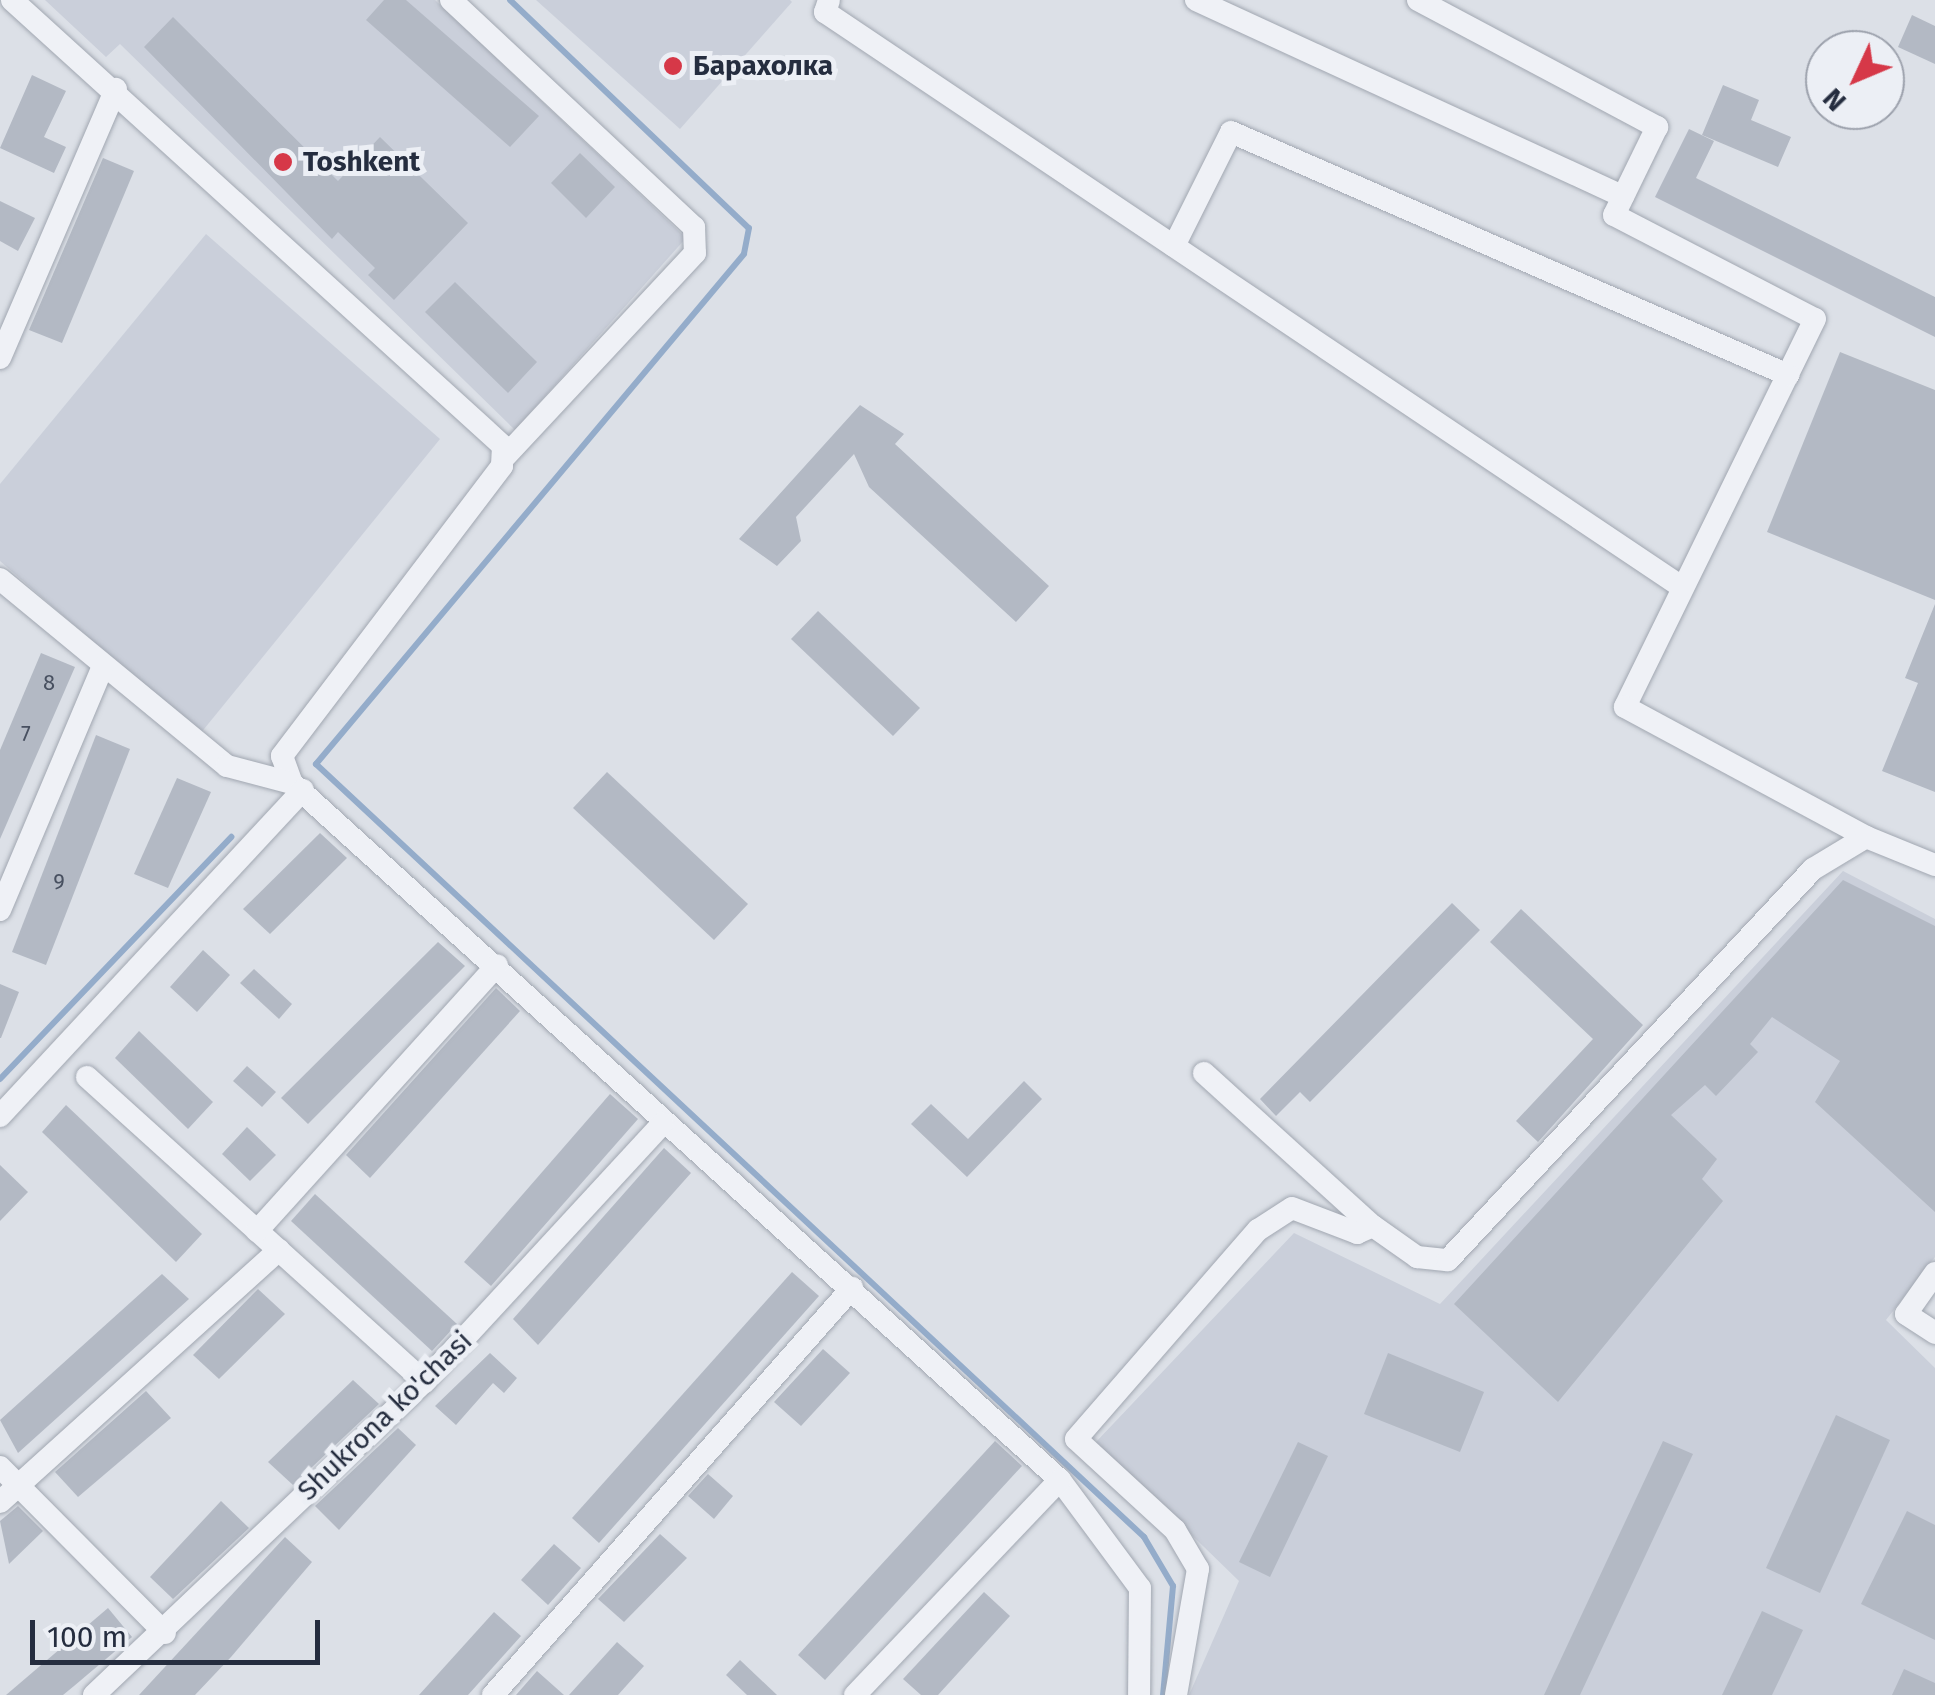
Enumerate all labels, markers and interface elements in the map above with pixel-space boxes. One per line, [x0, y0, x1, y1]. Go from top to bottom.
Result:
north arrow [1805, 30, 1905, 130]
place label: Барахолка [693, 49, 833, 83]
marker: Барахолка [662, 55, 684, 77]
text: N [1816, 82, 1853, 118]
place label: Toshkent [303, 145, 420, 179]
marker: Toshkent [272, 151, 294, 173]
house number: 8 [43, 670, 55, 696]
house number: 7 [21, 721, 31, 747]
house number: 9 [53, 869, 65, 895]
street label: Shukrona ko'chasi [291, 1324, 479, 1508]
scale bar [35, 1600, 325, 1662]
text: 100 m [47, 1619, 127, 1655]

